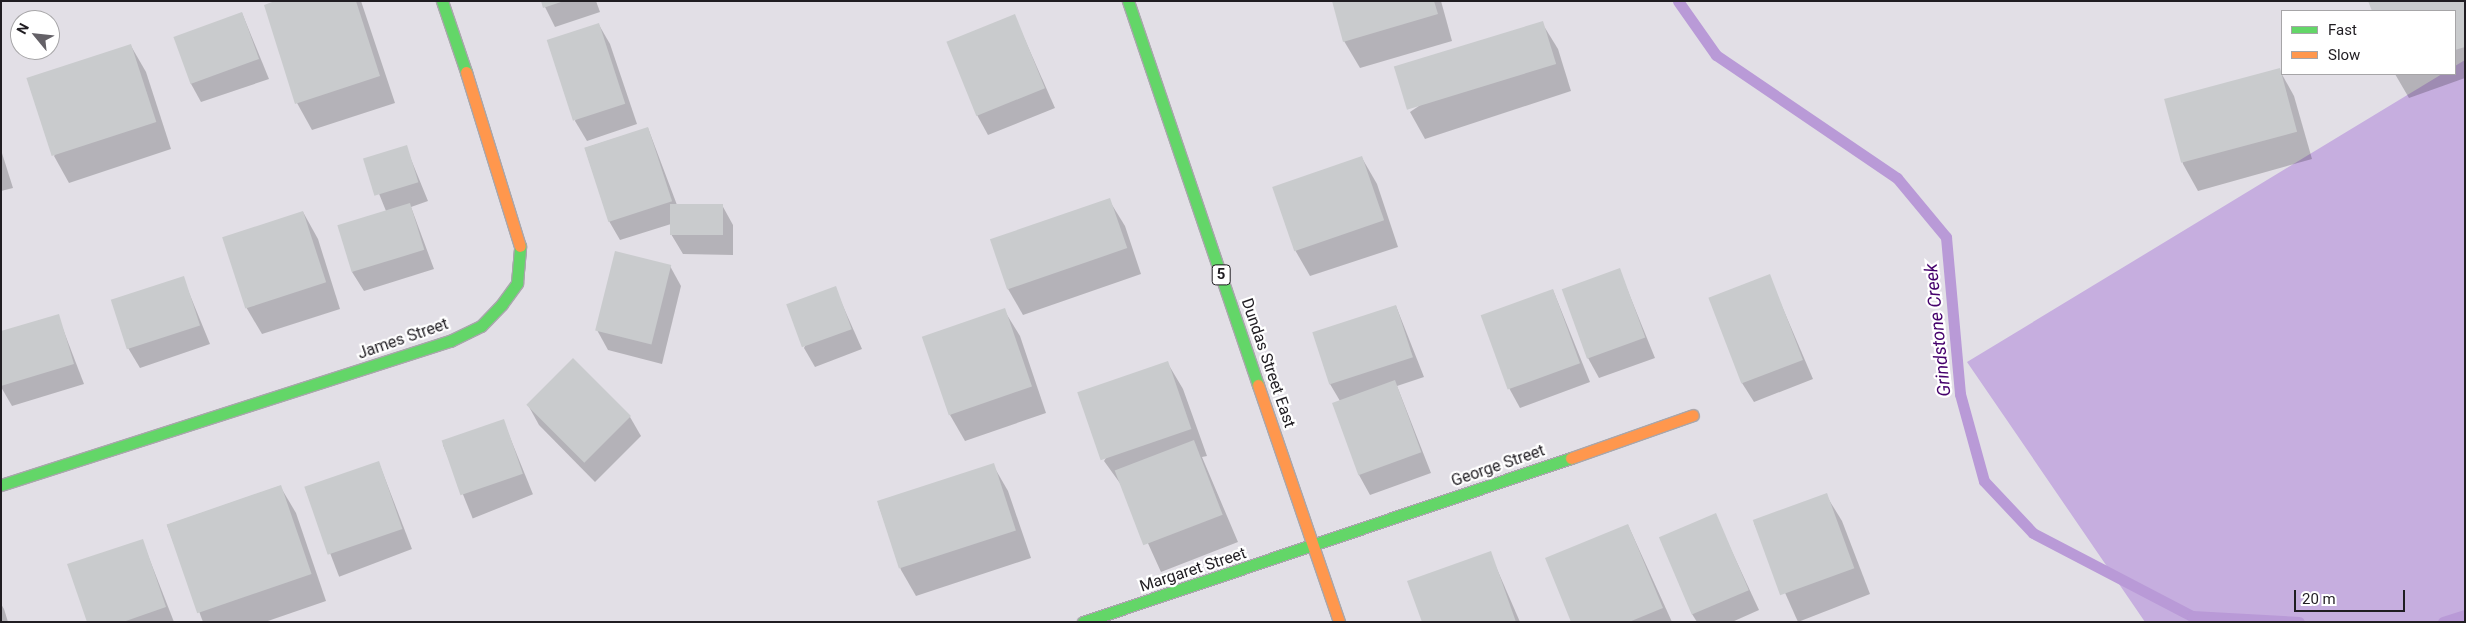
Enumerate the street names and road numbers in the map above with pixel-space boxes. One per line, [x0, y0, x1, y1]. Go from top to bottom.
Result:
road number: 5 [1211, 262, 1231, 288]
street label: Dundas Street East [1237, 296, 1299, 430]
street label: James Street [355, 315, 451, 363]
street label: George Street [1449, 441, 1547, 491]
street label: Margaret Street [1137, 544, 1249, 596]

